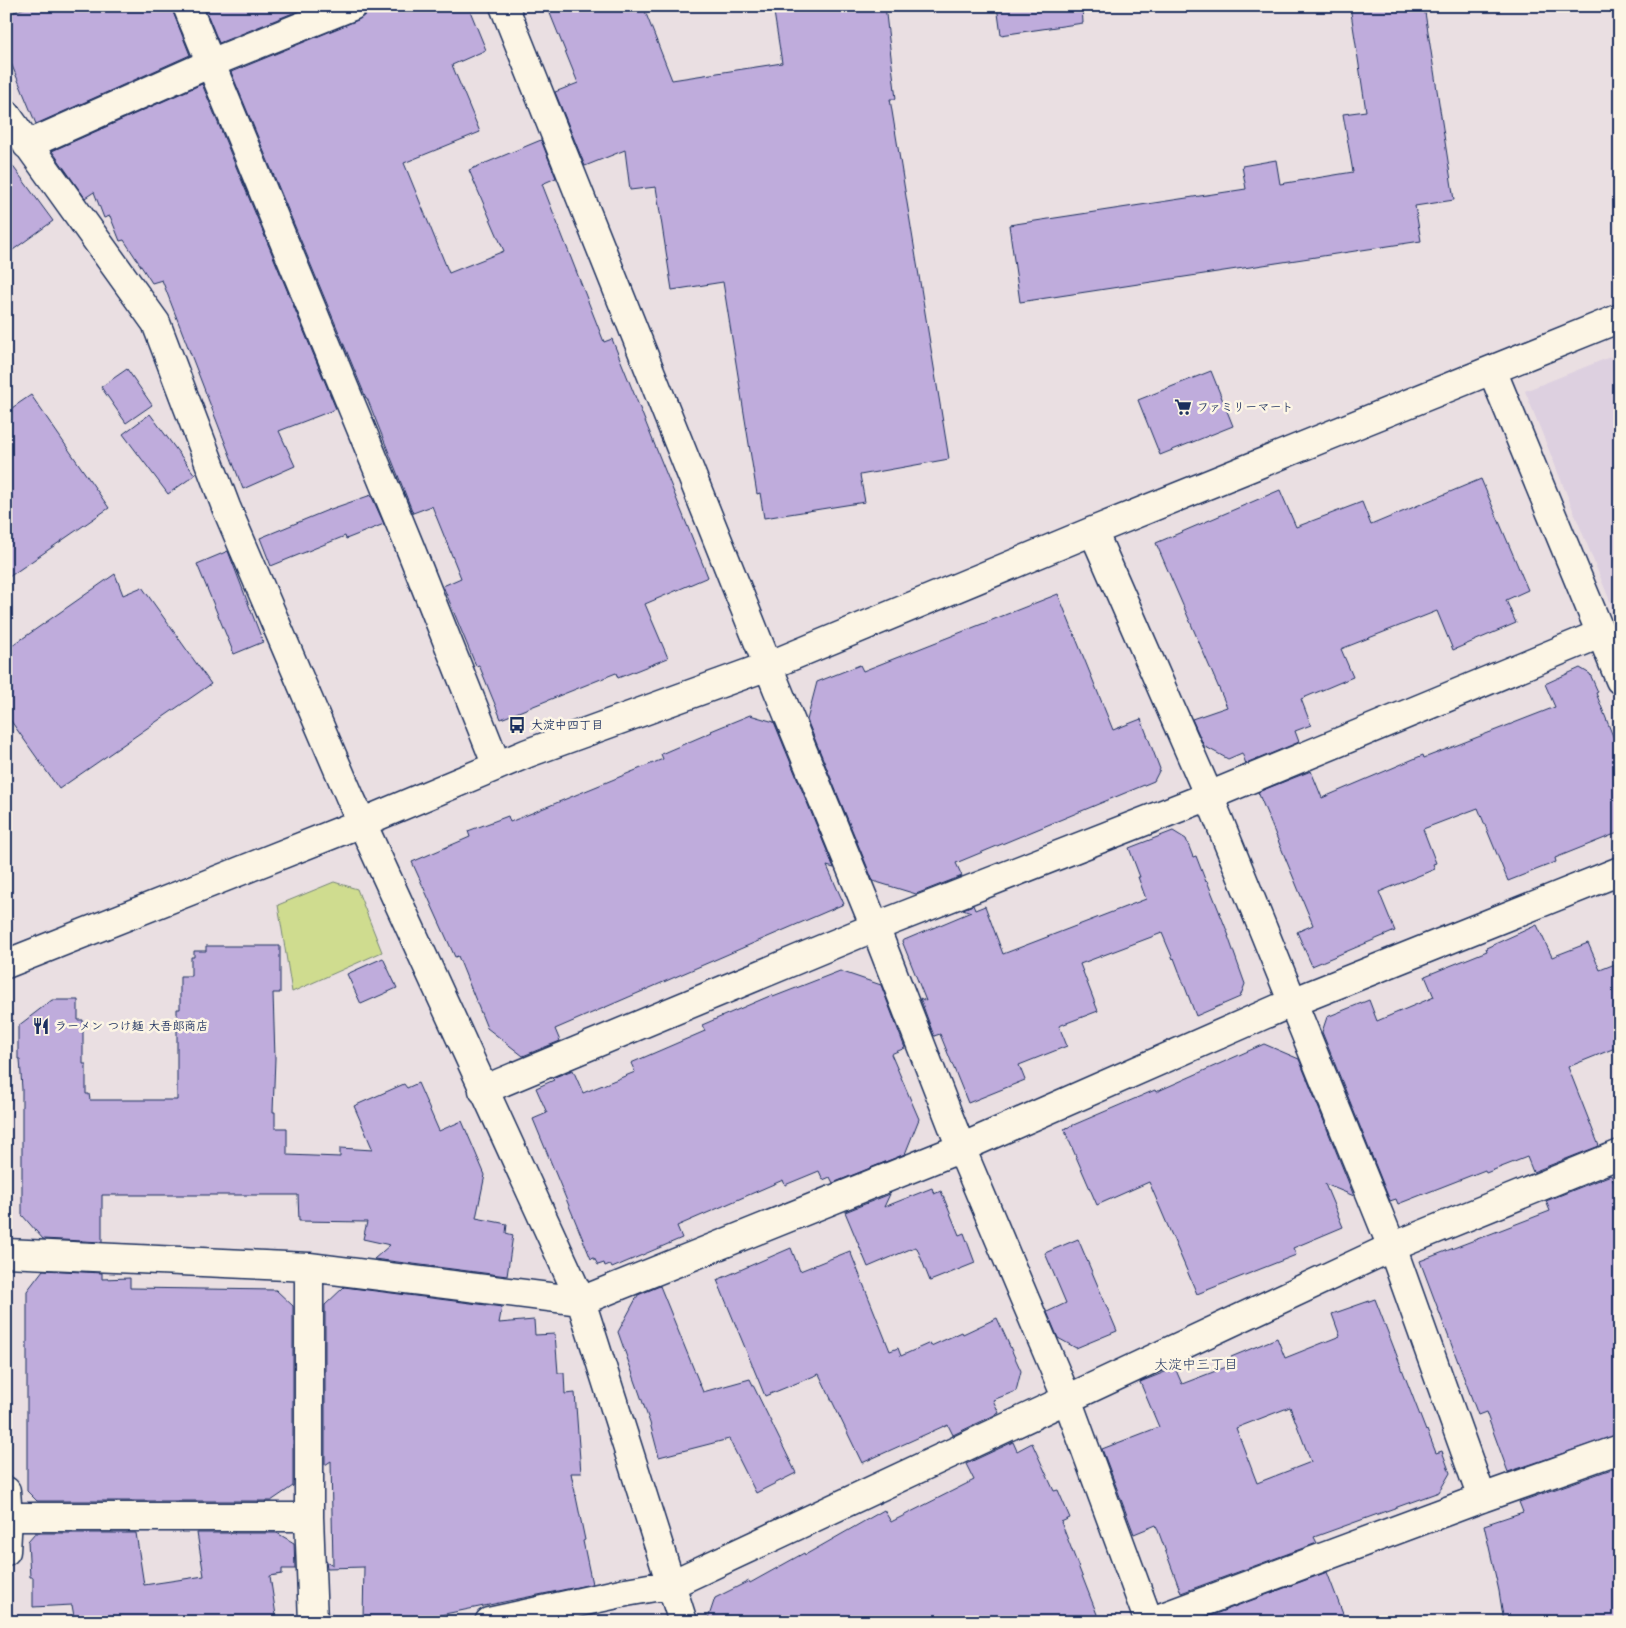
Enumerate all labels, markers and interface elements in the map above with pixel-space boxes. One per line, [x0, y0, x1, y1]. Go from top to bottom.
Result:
supermarket icon: ファミリーマート [1173, 397, 1193, 417]
place label: ファミリーマート [1197, 398, 1293, 417]
bus stop icon: 大淀中四丁目 [507, 715, 527, 735]
place label: 大淀中四丁目 [531, 716, 603, 735]
restaurant icon: ラーメン つけ麺 大吾郎商店 [31, 1016, 51, 1036]
place label: ラーメン つけ麺 大吾郎商店 [55, 1017, 208, 1036]
district label: 大淀中三丁目 [1154, 1354, 1238, 1376]

